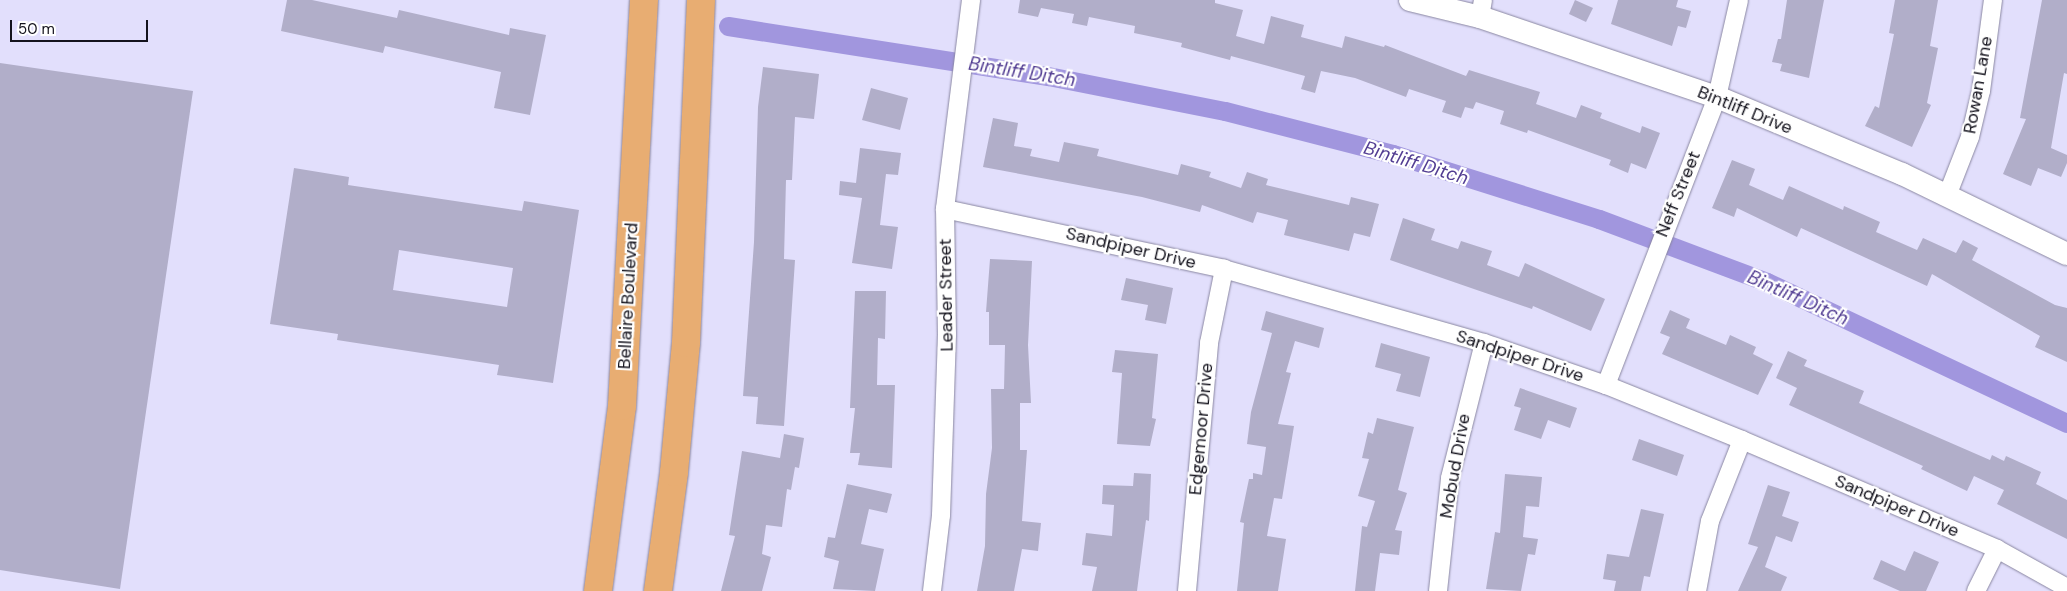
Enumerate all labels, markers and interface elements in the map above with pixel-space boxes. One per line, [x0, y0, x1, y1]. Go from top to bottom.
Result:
scale bar [12, 10, 150, 42]
text: 50 m [18, 19, 55, 39]
street label: Rowan Lane [1959, 35, 1997, 135]
water label: Bintliff Ditch [967, 52, 1077, 92]
street label: Bintliff Drive [1694, 81, 1796, 139]
water label: Bintliff Ditch [1361, 136, 1471, 190]
street label: Neff Street [1651, 148, 1705, 240]
street label: Bellaire Boulevard [613, 222, 643, 370]
street label: Sandpiper Drive [1064, 223, 1198, 273]
street label: Leader Street [934, 238, 958, 352]
water label: Bintliff Ditch [1744, 266, 1852, 330]
street label: Sandpiper Drive [1453, 325, 1587, 387]
street label: Edgemoor Drive [1184, 362, 1218, 496]
street label: Mobud Drive [1435, 412, 1475, 520]
street label: Sandpiper Drive [1832, 470, 1962, 542]

